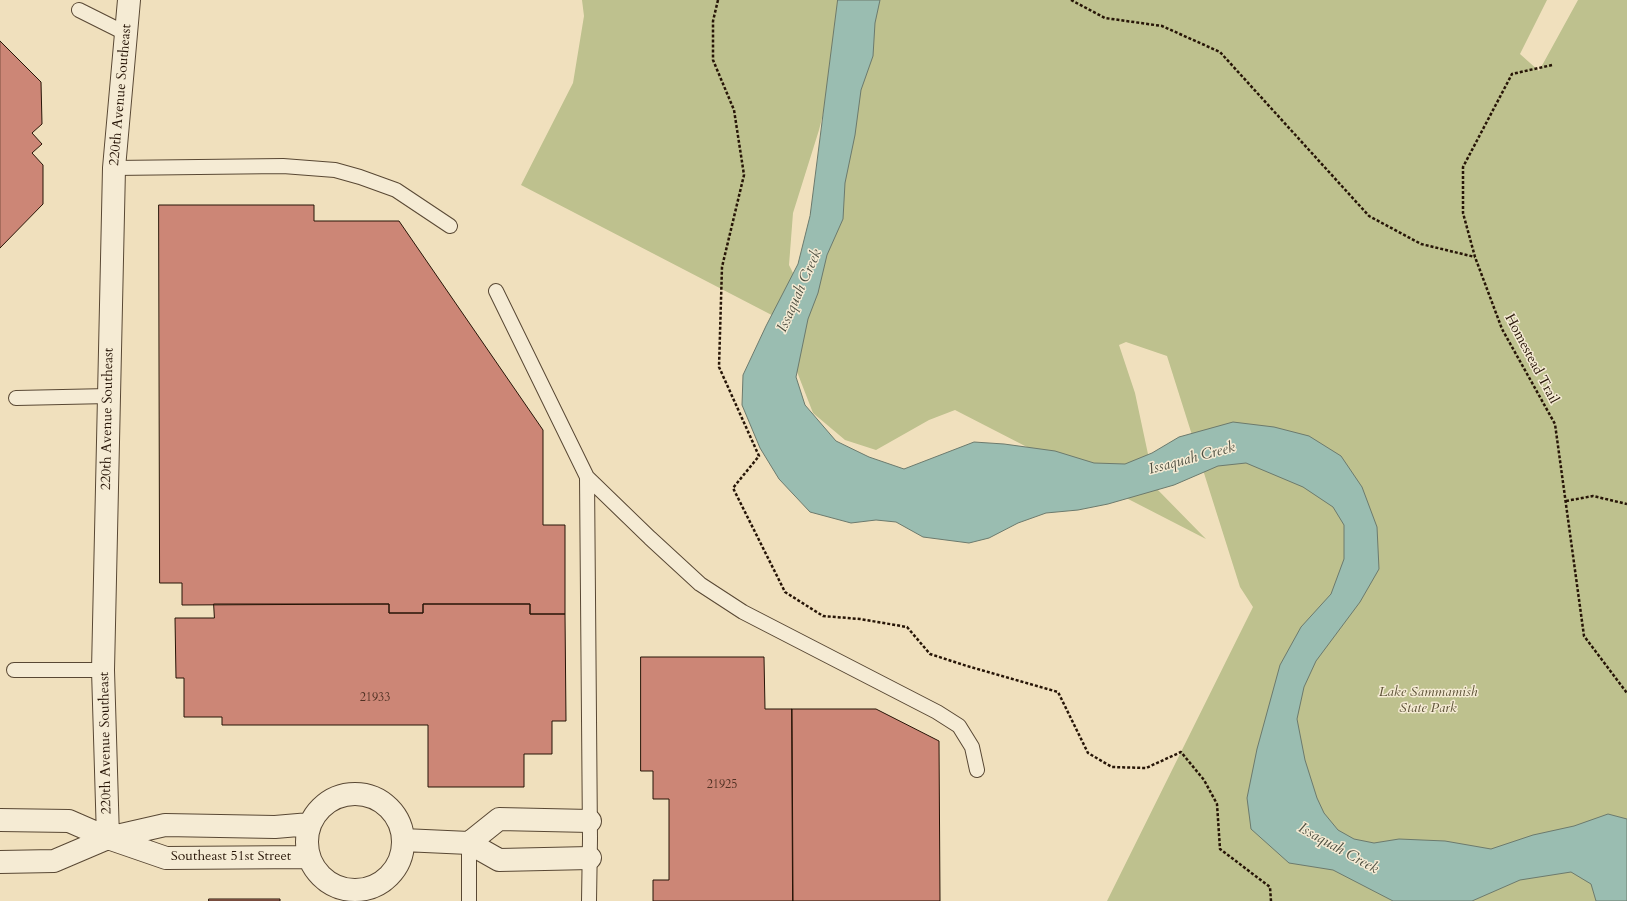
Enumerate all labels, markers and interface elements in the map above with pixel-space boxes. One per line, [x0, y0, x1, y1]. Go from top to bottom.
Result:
street label: 220th Avenue Southeast [106, 23, 136, 167]
water label: Issaquah Creek [774, 247, 826, 335]
street label: Homestead Trail [1500, 311, 1562, 407]
street label: 220th Avenue Southeast [98, 348, 118, 490]
water label: Issaquah Creek [1147, 439, 1237, 479]
street label: 220th Avenue Southeast [96, 672, 116, 814]
park label: Lake Sammamish State Park [1379, 685, 1477, 718]
house number: 21933 [360, 691, 390, 705]
house number: 21925 [707, 778, 737, 792]
water label: Issaquah Creek [1295, 820, 1381, 878]
street label: Southeast 51st Street [171, 849, 291, 865]

